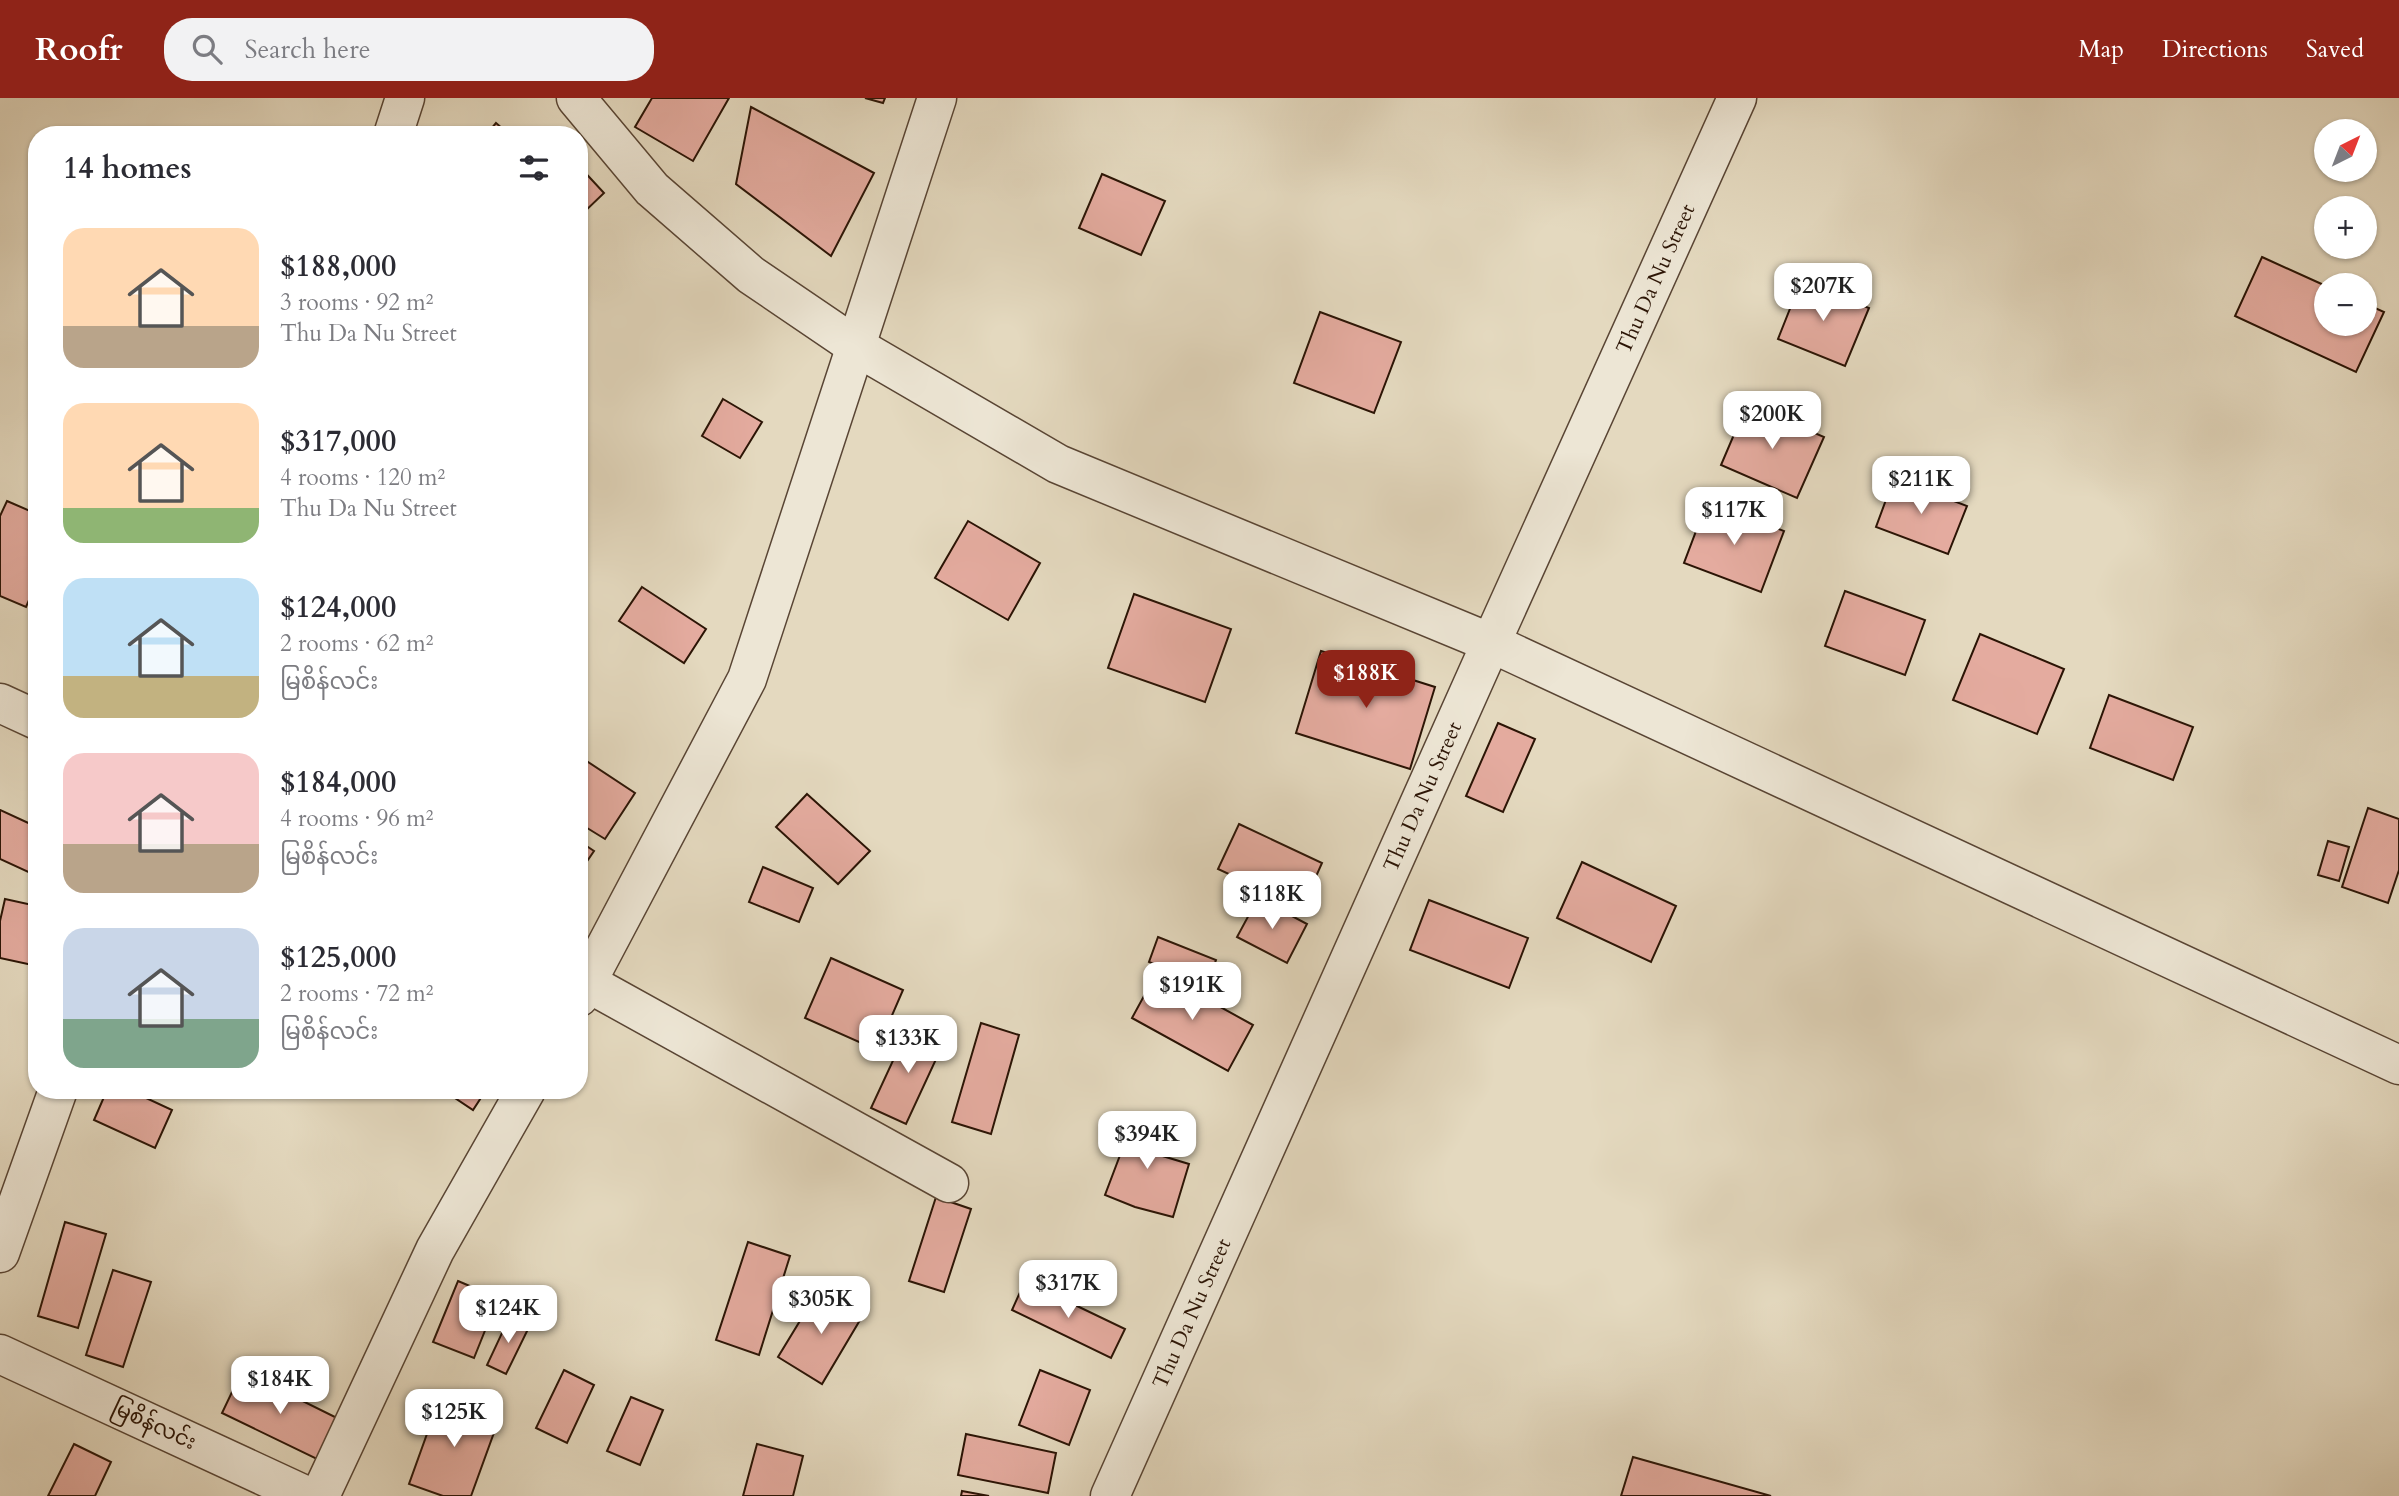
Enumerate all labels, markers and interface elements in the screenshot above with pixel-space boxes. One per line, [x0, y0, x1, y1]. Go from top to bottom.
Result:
search box [164, 18, 654, 81]
text: Roofr [35, 27, 122, 72]
icon: search [188, 30, 226, 68]
text: Search here [244, 32, 370, 67]
text: Map [2078, 33, 2124, 66]
text: Directions [2162, 33, 2268, 66]
text: Saved [2306, 33, 2364, 66]
north arrow [2314, 119, 2376, 182]
map controls [2314, 119, 2377, 336]
text: 14 homes [63, 148, 192, 189]
icon: filters [515, 149, 553, 187]
button: + [2314, 196, 2377, 259]
street label: Thu Da Nu Street [1609, 199, 1702, 358]
text: $188,000 [280, 246, 396, 287]
icon: home [119, 256, 203, 340]
pin: $207K [1774, 264, 1872, 323]
text: $207K [1790, 270, 1856, 301]
button: − [2314, 273, 2377, 336]
text: 3 rooms · 92 m² [280, 287, 433, 318]
text: Thu Da Nu Street [280, 318, 457, 349]
pin: $200K [1723, 392, 1821, 451]
text: $200K [1739, 398, 1805, 429]
text: $317,000 [280, 421, 396, 462]
icon: home [119, 431, 203, 515]
pin: $211K [1872, 456, 1970, 516]
text: 4 rooms · 120 m² [280, 462, 445, 493]
text: $211K [1888, 463, 1954, 494]
pin: $117K [1685, 488, 1783, 547]
text: Thu Da Nu Street [280, 493, 457, 524]
text: $117K [1701, 494, 1767, 525]
text: $124,000 [280, 587, 396, 628]
icon: home [119, 606, 203, 690]
text: 2 rooms · 62 m² [280, 628, 433, 659]
pin: $188K [1317, 650, 1415, 710]
text: $188K [1333, 657, 1399, 688]
text: မြစိန်လင်း [280, 666, 378, 697]
street label: Thu Da Nu Street [1376, 717, 1469, 876]
text: $184,000 [280, 762, 396, 803]
icon: home [119, 781, 203, 865]
text: 4 rooms · 96 m² [280, 803, 433, 834]
text: မြစိန်လင်း [280, 841, 378, 872]
pin: $118K [1223, 872, 1321, 931]
text: $118K [1239, 878, 1305, 909]
text: $125,000 [280, 937, 396, 978]
icon: home [119, 956, 203, 1040]
pin: $191K [1143, 962, 1241, 1022]
text: $191K [1159, 969, 1225, 1000]
text: 2 rooms · 72 m² [280, 978, 433, 1009]
text: မြစိန်လင်း [280, 1016, 378, 1047]
pin: $133K [859, 1016, 957, 1075]
text: $133K [875, 1022, 941, 1053]
pin: $394K [1098, 1112, 1196, 1171]
text: $394K [1114, 1118, 1180, 1149]
street label: Thu Da Nu Street [1145, 1233, 1238, 1393]
pin: $317K [1019, 1260, 1117, 1320]
text: $317K [1035, 1267, 1101, 1298]
pin: $305K [772, 1276, 870, 1336]
text: $305K [788, 1283, 854, 1314]
pin: $124K [459, 1286, 557, 1345]
text: $124K [475, 1292, 541, 1323]
pin: $184K [231, 1356, 329, 1416]
text: $184K [247, 1363, 313, 1394]
pin: $125K [405, 1390, 503, 1449]
street label: မြစိန်လင်း [106, 1391, 202, 1459]
text: $125K [421, 1396, 487, 1427]

